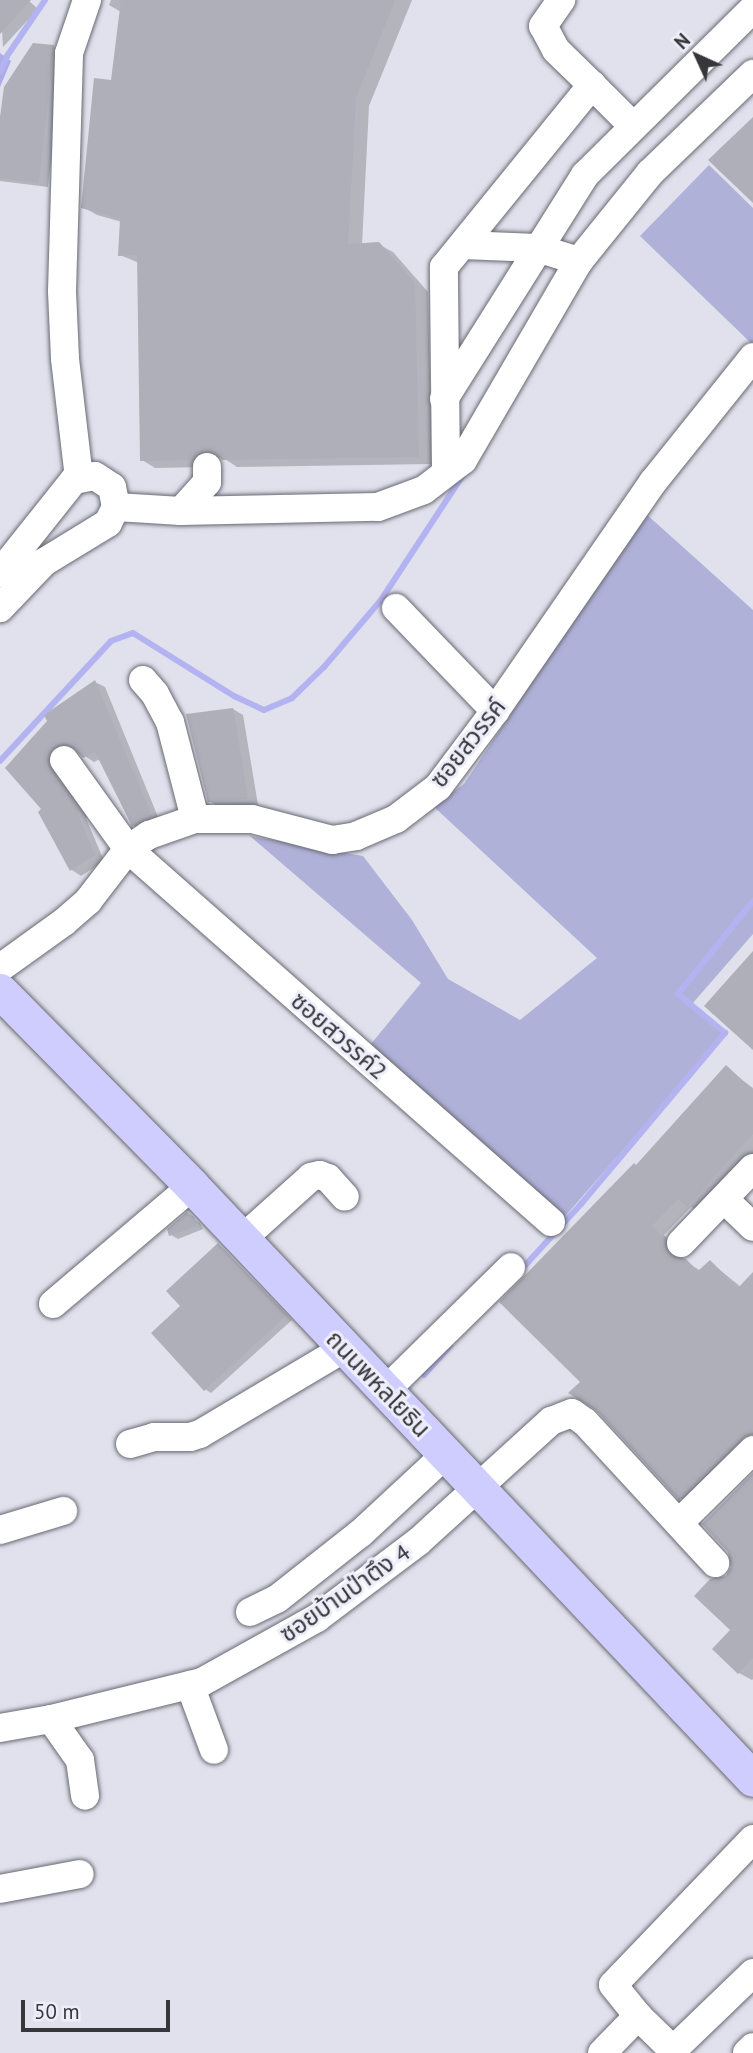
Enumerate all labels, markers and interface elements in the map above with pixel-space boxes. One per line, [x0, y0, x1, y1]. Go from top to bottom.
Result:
north arrow [662, 21, 732, 91]
text: N [669, 28, 695, 54]
street label: ซอยสวรรค์ [424, 693, 512, 793]
street label: ซอยสวรรค์2 [285, 986, 393, 1086]
street label: ถนนพหลโยธิน [320, 1325, 436, 1443]
street label: ซอยบ้านป่าตึง 4 [274, 1538, 416, 1648]
scale bar [24, 1986, 173, 2030]
text: 50 m [34, 1998, 80, 2025]

